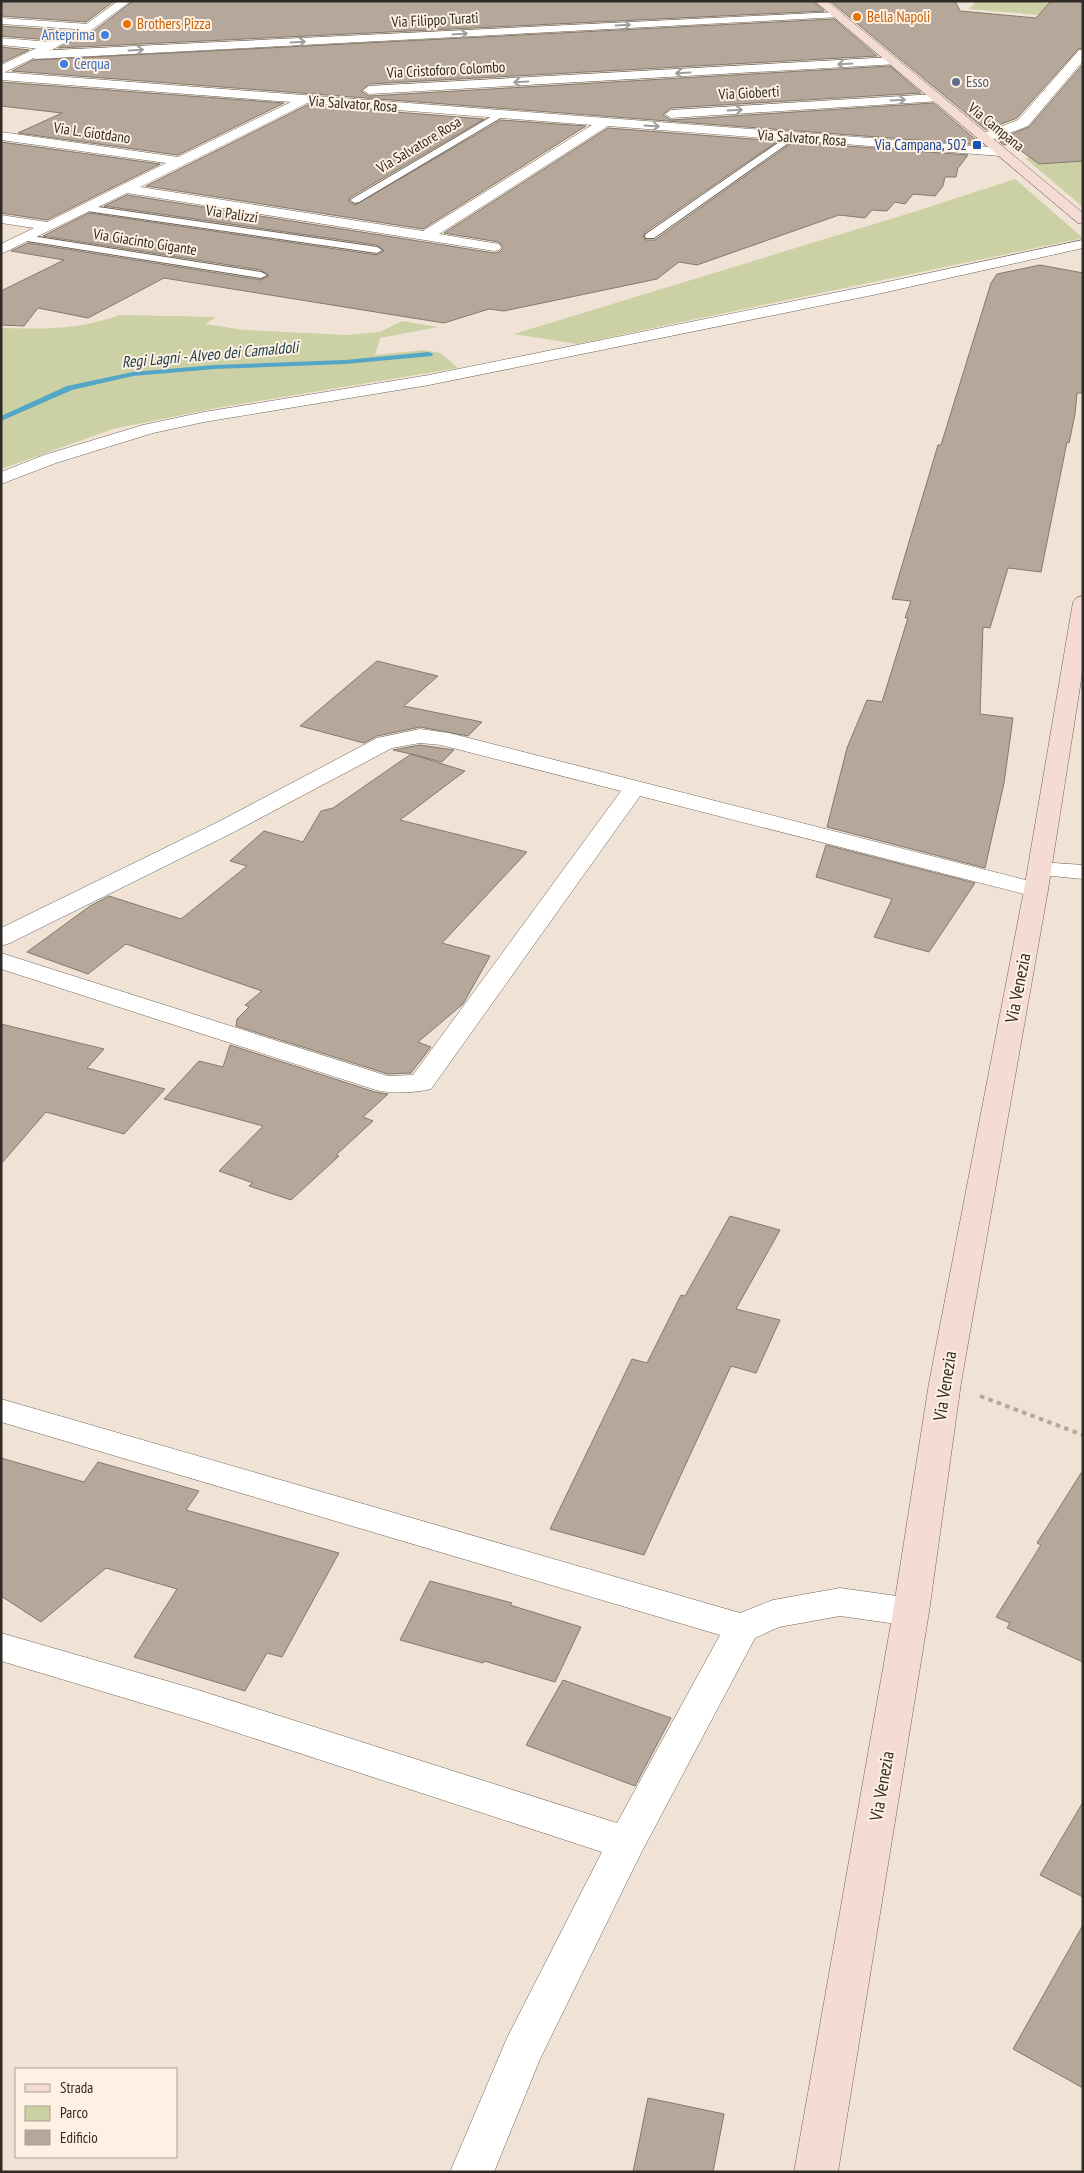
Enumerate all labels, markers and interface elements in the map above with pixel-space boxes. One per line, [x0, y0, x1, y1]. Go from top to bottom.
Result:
place label: Bella Napoli [867, 7, 930, 26]
street label: Via Filippo Turati [390, 8, 479, 31]
marker: Bella Napoli [851, 11, 863, 23]
place label: Brothers Pizza [137, 14, 211, 33]
marker: Brothers Pizza [121, 18, 133, 30]
one-way arrow [614, 20, 630, 29]
place label: Anteprima [41, 25, 95, 44]
marker: Anteprima [99, 29, 111, 41]
one-way arrow [452, 29, 468, 38]
one-way arrow [290, 38, 306, 47]
one-way arrow [127, 45, 143, 54]
place label: Cerqua [74, 54, 110, 73]
street label: Via Cristoforo Colombo [385, 57, 506, 82]
marker: Cerqua [58, 58, 70, 70]
one-way arrow [837, 59, 853, 68]
one-way arrow [675, 69, 691, 78]
place label: Esso [966, 72, 989, 91]
marker: Esso [950, 76, 962, 88]
one-way arrow [513, 78, 529, 87]
street label: Via Gioberti [717, 81, 780, 104]
street label: Via Salvator Rosa [307, 91, 398, 116]
one-way arrow [889, 96, 905, 105]
street label: Via Campana [964, 98, 1028, 155]
one-way arrow [727, 105, 743, 114]
street label: Via Salvatore Rosa [372, 112, 464, 178]
street label: Via L. Giotdano [52, 118, 132, 147]
one-way arrow [644, 122, 660, 131]
street label: Via Salvator Rosa [756, 125, 847, 150]
place label: Via Campana, 502 [874, 135, 967, 154]
marker: Via Campana, 502 [971, 139, 983, 151]
street label: Via Palizzi [204, 200, 259, 227]
street label: Via Giacinto Gigante [91, 224, 198, 259]
water label: Regi Lagni - Alveo dei Camaldoli [121, 336, 302, 372]
street label: Via Venezia [999, 951, 1036, 1026]
street label: Via Venezia [927, 1349, 961, 1424]
street label: Via Venezia [864, 1749, 899, 1824]
legend [15, 2068, 178, 2158]
text: Strada [60, 2078, 93, 2097]
text: Parco [60, 2103, 88, 2122]
text: Edificio [60, 2128, 98, 2147]

